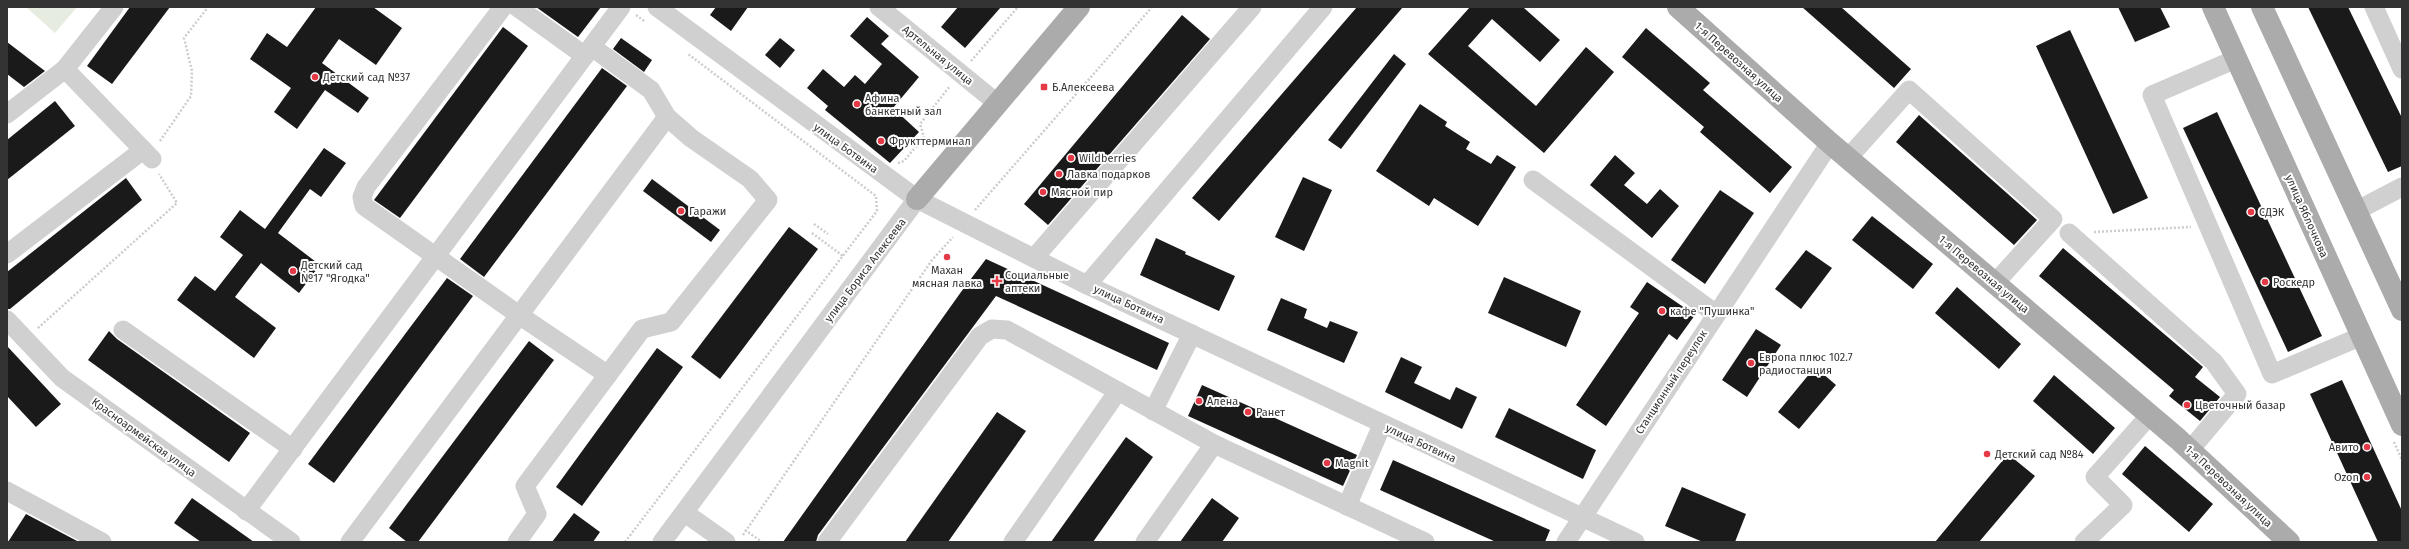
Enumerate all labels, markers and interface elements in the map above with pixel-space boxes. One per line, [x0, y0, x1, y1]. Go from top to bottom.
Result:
street label: 1-я Перевозная улица [1692, 19, 1785, 105]
street label: Артельная улица [900, 23, 976, 88]
place label: Детский сад №37 [322, 71, 410, 84]
marker: Детский сад №37 [310, 72, 320, 82]
place label: Б.Алексеева [1052, 81, 1114, 94]
marker: Б.Алексеева [1039, 82, 1049, 92]
place label: Афина банкетный зал [865, 92, 942, 118]
marker: Афина банкетный зал [852, 99, 862, 109]
street label: улица Ботвина [811, 121, 880, 176]
place label: Фрукттерминал [889, 135, 971, 148]
marker: Фрукттерминал [876, 136, 886, 146]
place label: Wildberries [1079, 152, 1136, 165]
marker: Wildberries [1066, 153, 1076, 163]
place label: Лавка подарков [1067, 168, 1151, 181]
marker: Лавка подарков [1054, 169, 1064, 179]
street label: улица Яблочкова [2282, 173, 2331, 260]
place label: Мясной пир [1051, 186, 1113, 199]
marker: Мясной пир [1038, 187, 1048, 197]
place label: Гаражи [689, 205, 726, 218]
marker: Гаражи [676, 206, 686, 216]
place label: СДЭК [2259, 206, 2285, 219]
marker: СДЭК [2246, 207, 2256, 217]
street label: улица Бориса Алексеева [822, 216, 909, 325]
street label: 1-я Перевозная улица [1936, 233, 2031, 316]
marker: Махан мясная лавка [942, 252, 952, 262]
place label: Детский сад №17 "Ягодка" [300, 259, 370, 285]
place label: Махан мясная лавка [912, 264, 982, 290]
marker: Детский сад №17 "Ягодка" [288, 266, 298, 276]
place label: Социальные аптеки [1005, 269, 1069, 295]
marker: Социальные аптеки [992, 276, 1002, 286]
place label: Роскедр [2273, 276, 2315, 289]
marker: Роскедр [2260, 277, 2270, 287]
street label: улица Ботвина [1091, 282, 1166, 326]
place label: кафе "Пушинка" [1670, 305, 1754, 318]
marker: кафе "Пушинка" [1657, 306, 1667, 316]
street label: Станционный переулок [1633, 328, 1710, 437]
place label: Европа плюс 102.7 радиостанция [1759, 351, 1853, 377]
marker: Европа плюс 102.7 радиостанция [1746, 358, 1756, 368]
street label: Красноармейская улица [89, 395, 198, 480]
place label: Алена [1207, 395, 1238, 408]
marker: Алена [1194, 396, 1204, 406]
place label: Цветочный базар [2195, 399, 2286, 412]
marker: Цветочный базар [2182, 400, 2192, 410]
place label: Ранет [1256, 406, 1285, 419]
marker: Ранет [1243, 407, 1253, 417]
street label: улица Ботвина [1383, 421, 1458, 465]
place label: Авито [2329, 441, 2359, 454]
marker: Авито [2362, 442, 2372, 452]
street label: 1-я Перевозная улица [2183, 443, 2275, 530]
place label: Детский сад №84 [1994, 448, 2084, 461]
marker: Детский сад №84 [1982, 449, 1992, 459]
place label: Magnit [1335, 457, 1369, 470]
marker: Magnit [1322, 458, 1332, 468]
place label: Ozon [2334, 471, 2359, 484]
marker: Ozon [2362, 472, 2372, 482]

